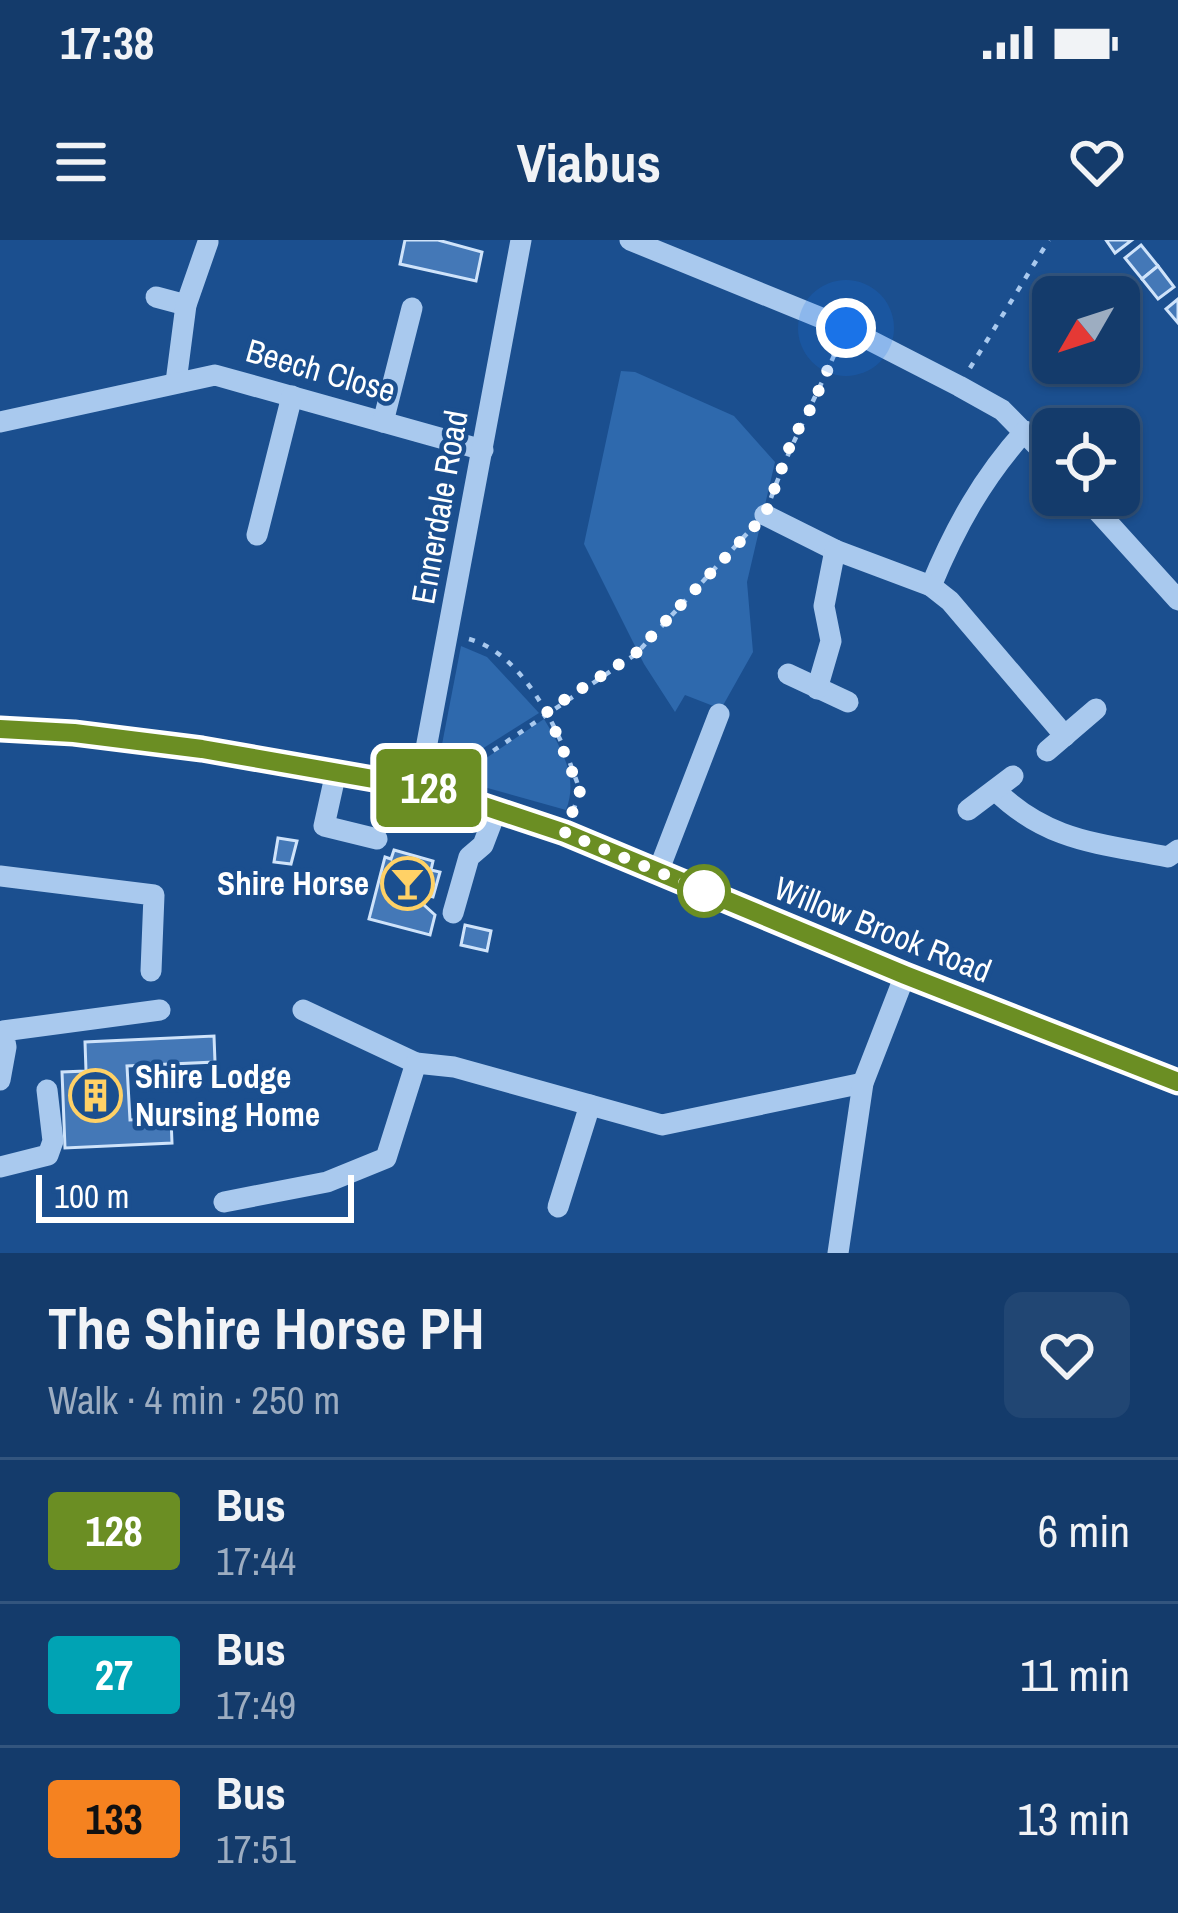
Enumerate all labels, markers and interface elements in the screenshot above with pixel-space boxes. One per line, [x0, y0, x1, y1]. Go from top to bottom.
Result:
text: 17:38 [60, 12, 154, 73]
text: Viabus [517, 126, 661, 199]
icon: menu [48, 129, 114, 195]
icon: heart [1064, 129, 1130, 195]
north arrow [1032, 276, 1140, 384]
map controls [1032, 276, 1140, 516]
your location [816, 298, 876, 358]
street label: Beech Close [241, 328, 401, 412]
street label: Ennerdale Road [400, 407, 478, 607]
button: locate [1032, 408, 1140, 516]
line badge: 128 [360, 749, 498, 827]
text: 128 [400, 760, 458, 816]
bar icon: Shire Horse [380, 855, 436, 911]
place label: Shire Horse [217, 861, 369, 905]
unlabelled marker [679, 866, 729, 916]
street label: Willow Brook Road [768, 866, 998, 992]
place label: Shire Lodge Nursing Home [135, 1054, 320, 1136]
building icon: Shire Lodge Nursing Home [68, 1067, 124, 1123]
scale bar [36, 1169, 354, 1222]
text: 100 m [54, 1174, 129, 1218]
text: The Shire Horse PH [48, 1290, 484, 1367]
button: heart [1004, 1292, 1130, 1418]
text: Walk · 4 min · 250 m [48, 1374, 340, 1426]
text: Bus [216, 1474, 286, 1535]
text: 6 min [1038, 1500, 1130, 1561]
text: 128 [85, 1503, 143, 1559]
text: 17:44 [216, 1535, 296, 1587]
text: Bus [216, 1618, 286, 1679]
text: 11 min [1020, 1644, 1130, 1705]
text: 27 [95, 1647, 133, 1703]
text: 17:49 [216, 1679, 296, 1731]
text: Bus [216, 1762, 286, 1823]
text: 13 min [1017, 1788, 1130, 1849]
text: 133 [85, 1791, 143, 1847]
text: 17:51 [216, 1823, 296, 1875]

